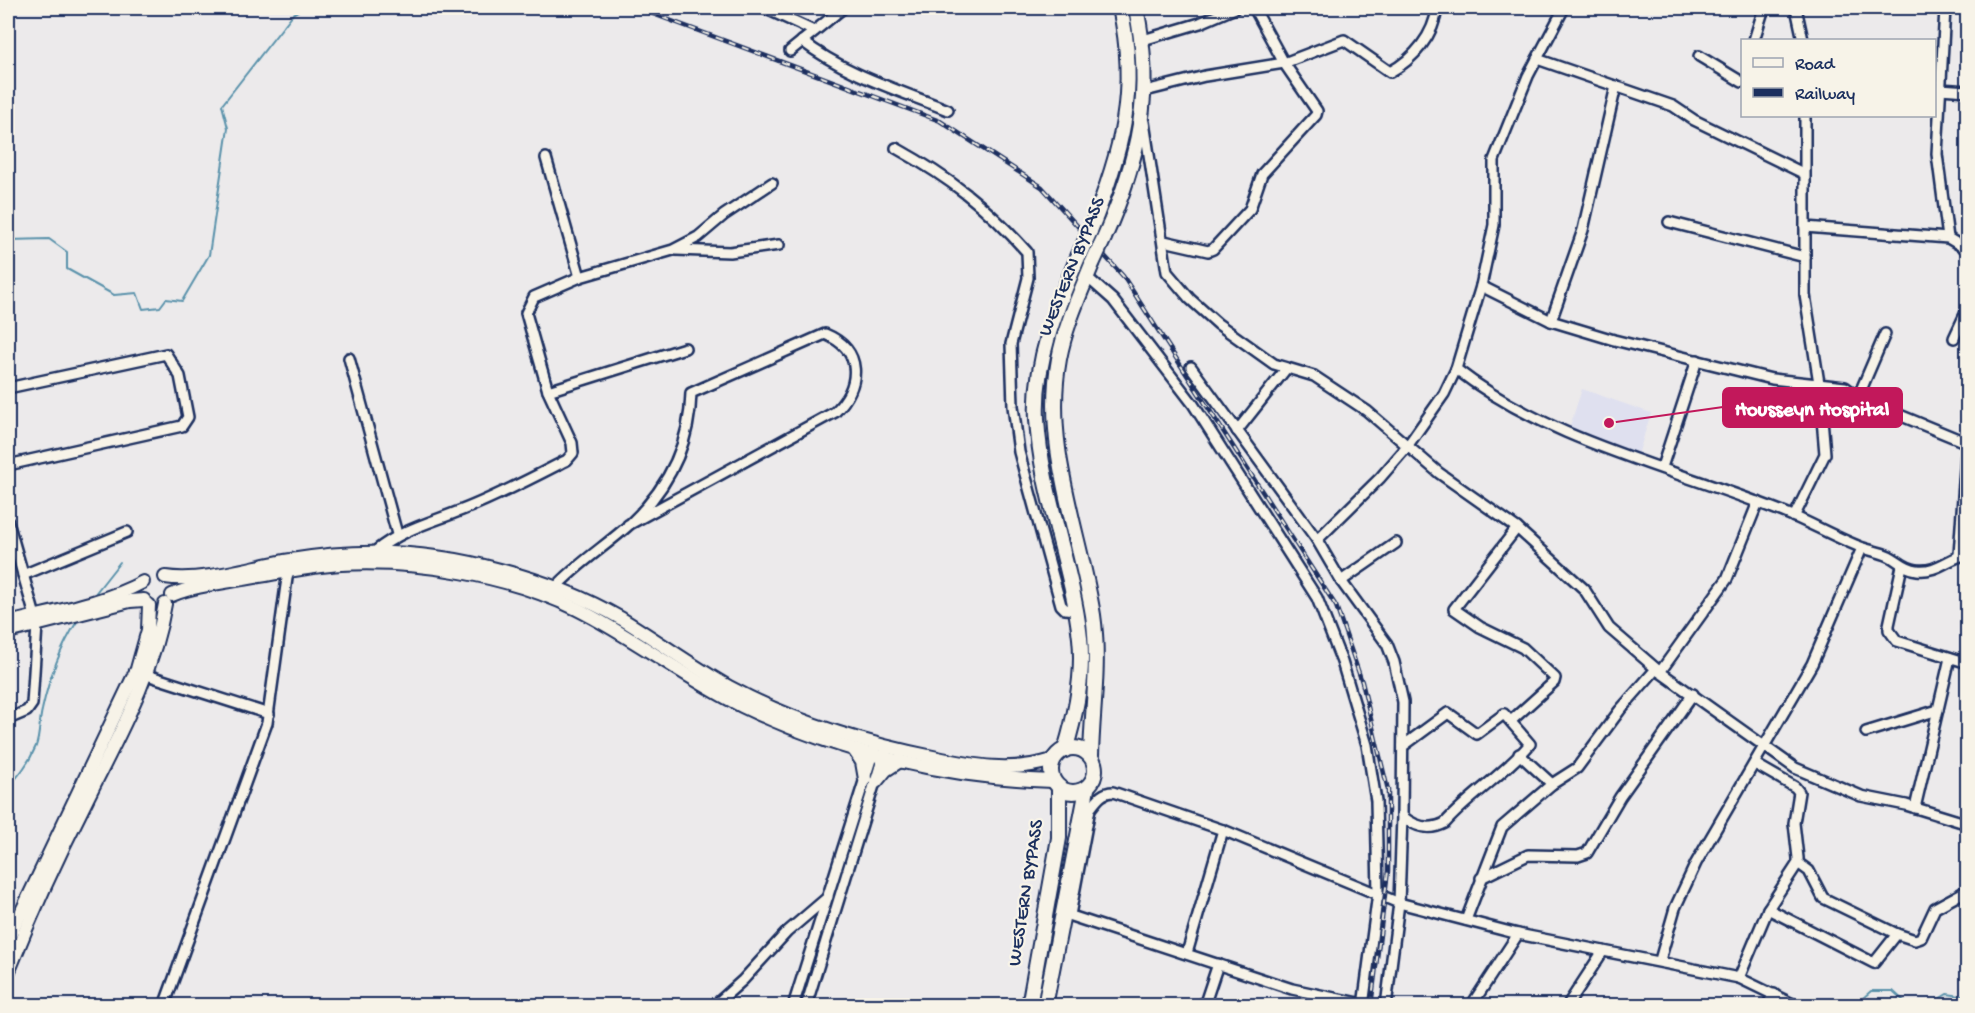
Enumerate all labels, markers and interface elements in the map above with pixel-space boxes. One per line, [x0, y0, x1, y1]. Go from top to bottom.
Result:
legend [1741, 39, 1936, 117]
text: Road [1795, 55, 1836, 76]
text: Railway [1795, 85, 1855, 106]
street label: WESTERN BYPASS [1035, 193, 1112, 340]
callout: Housseyn Hospital [1723, 388, 1902, 427]
text: Housseyn Hospital [1735, 399, 1890, 424]
street label: WESTERN BYPASS [1004, 817, 1050, 968]

